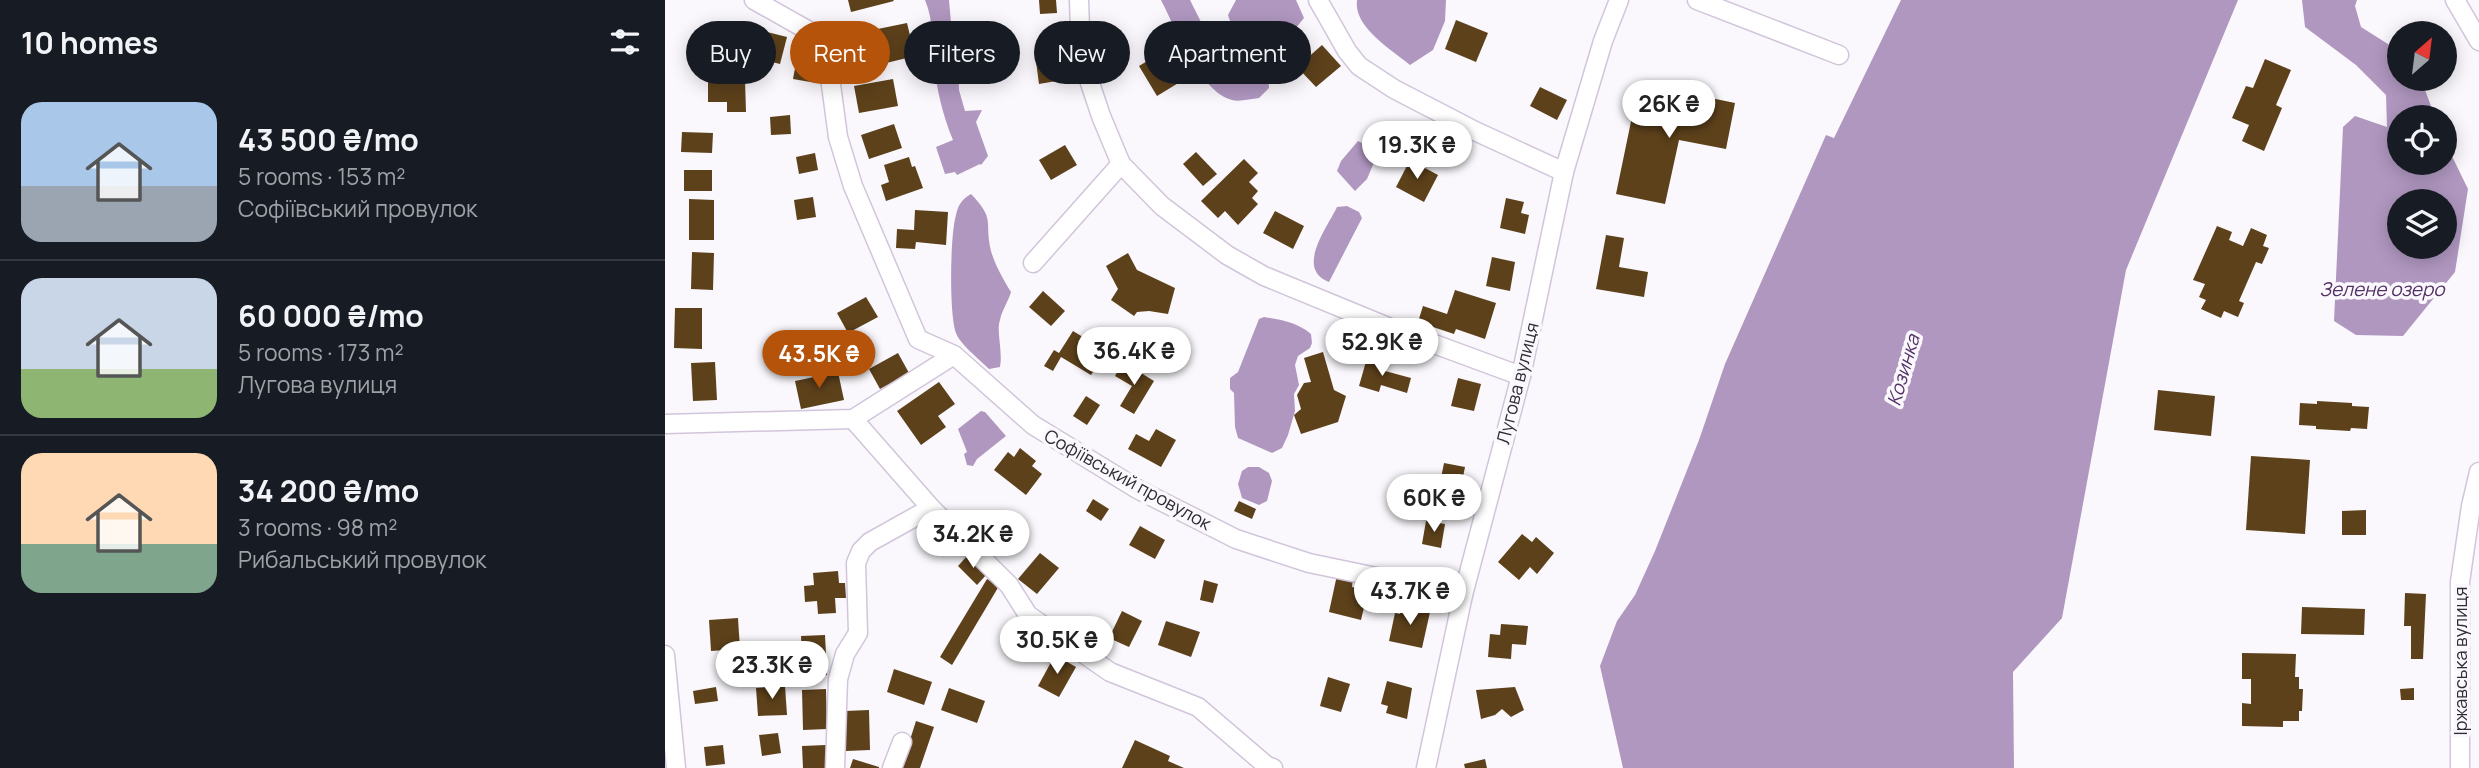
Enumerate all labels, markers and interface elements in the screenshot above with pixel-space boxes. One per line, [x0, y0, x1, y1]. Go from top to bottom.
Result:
chip: Buy [686, 21, 776, 84]
chip: Rent [790, 21, 890, 84]
chip: Filters [904, 21, 1020, 84]
chip: New [1034, 21, 1130, 84]
chip: Apartment [1144, 21, 1311, 84]
north arrow [2387, 21, 2457, 91]
map controls [2387, 21, 2457, 259]
text: 10 homes [21, 22, 158, 63]
icon: filters [606, 23, 644, 61]
pin: 26K ₴ [1620, 80, 1718, 140]
text: 26K ₴ [1638, 87, 1700, 119]
button: locate [2387, 105, 2457, 175]
text: 43 500 ₴/mo [238, 119, 419, 160]
pin: 19.3K ₴ [1352, 122, 1482, 181]
text: 19.3K ₴ [1378, 128, 1456, 160]
icon: home [77, 130, 161, 214]
text: 5 rooms · 153 m² [238, 160, 405, 192]
button: layers [2387, 189, 2457, 259]
text: Софіївський провулок [238, 192, 477, 224]
water label: Зелене озеро [2320, 276, 2446, 302]
text: 60 000 ₴/mo [238, 295, 424, 336]
icon: home [77, 306, 161, 390]
pin: 52.9K ₴ [1317, 318, 1447, 378]
street label: Лугова вулиця [1490, 320, 1544, 446]
text: 52.9K ₴ [1341, 325, 1423, 357]
pin: 36.4K ₴ [1069, 328, 1199, 387]
pin: 43.5K ₴ [754, 330, 884, 390]
water label: Козинка [1880, 330, 1926, 409]
text: 36.4K ₴ [1093, 334, 1175, 366]
text: 5 rooms · 173 m² [238, 336, 404, 368]
text: 43.5K ₴ [778, 337, 860, 369]
text: Лугова вулиця [238, 368, 397, 400]
street label: Софіївський провулок [1040, 423, 1217, 535]
text: 34 200 ₴/mo [238, 470, 419, 511]
pin: 60K ₴ [1385, 475, 1483, 534]
icon: home [77, 481, 161, 565]
text: 60K ₴ [1403, 481, 1465, 513]
pin: 34.2K ₴ [908, 510, 1038, 570]
text: 3 rooms · 98 m² [238, 511, 398, 543]
text: 34.2K ₴ [932, 517, 1014, 549]
text: Рибальський провулок [238, 543, 486, 575]
pin: 43.7K ₴ [1345, 568, 1475, 627]
text: 43.7K ₴ [1370, 574, 1450, 606]
street label: Іржавська вулиця [2448, 587, 2472, 735]
pin: 30.5K ₴ [992, 616, 1122, 676]
text: 30.5K ₴ [1016, 623, 1098, 655]
pin: 23.3K ₴ [707, 642, 837, 701]
text: 23.3K ₴ [732, 648, 812, 680]

